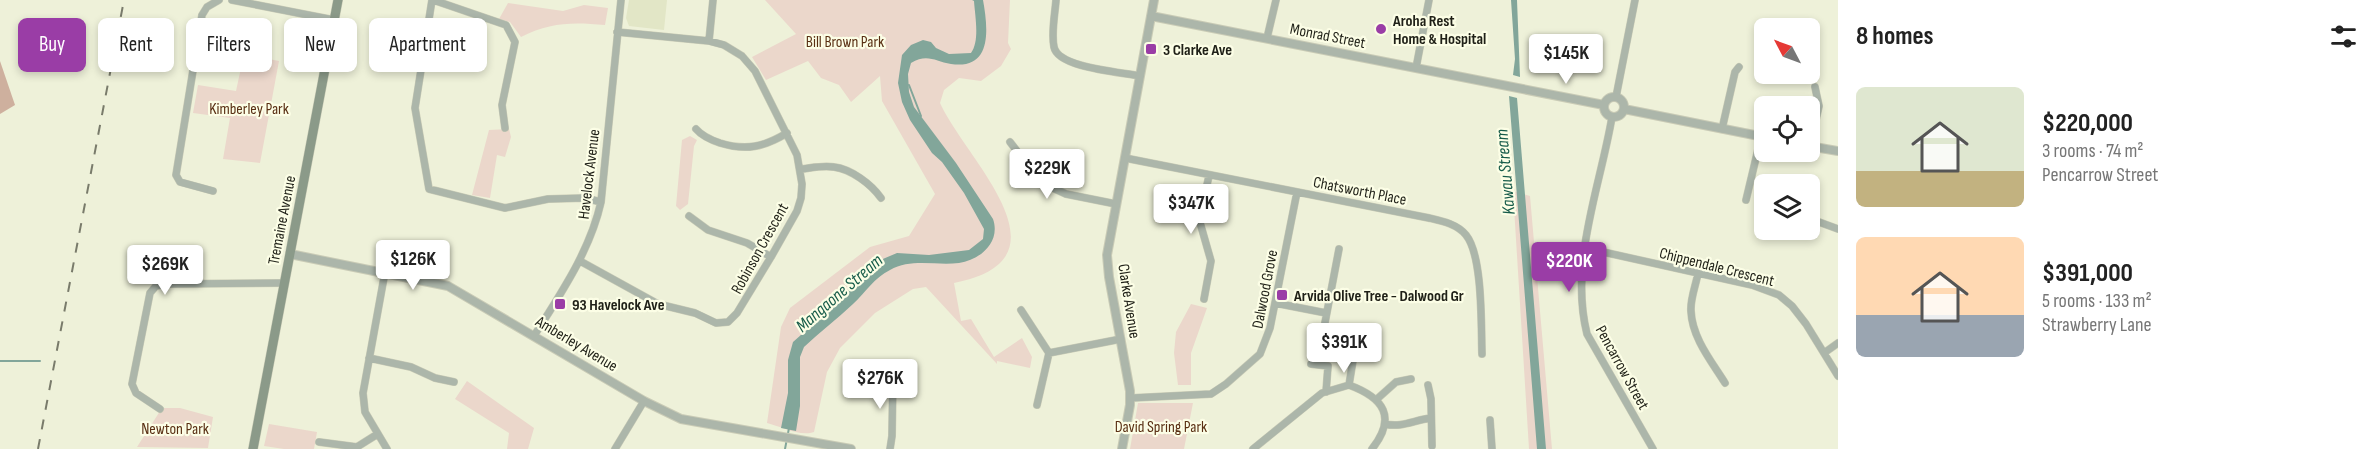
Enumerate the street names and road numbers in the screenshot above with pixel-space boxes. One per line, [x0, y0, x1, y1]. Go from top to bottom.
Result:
street label: Monrad Street [1288, 20, 1367, 53]
street label: Havelock Avenue [575, 128, 604, 220]
street label: Chatsworth Place [1311, 173, 1408, 210]
street label: Tremaine Avenue [265, 174, 300, 266]
street label: Robinson Crescent [728, 200, 793, 297]
street label: Chippendale Crescent [1657, 244, 1776, 291]
street label: Dalwood Grove [1249, 248, 1282, 330]
street label: Clarke Avenue [1113, 262, 1144, 340]
street label: Amberley Avenue [531, 312, 621, 376]
street label: Pencarrow Street [1591, 322, 1653, 413]

